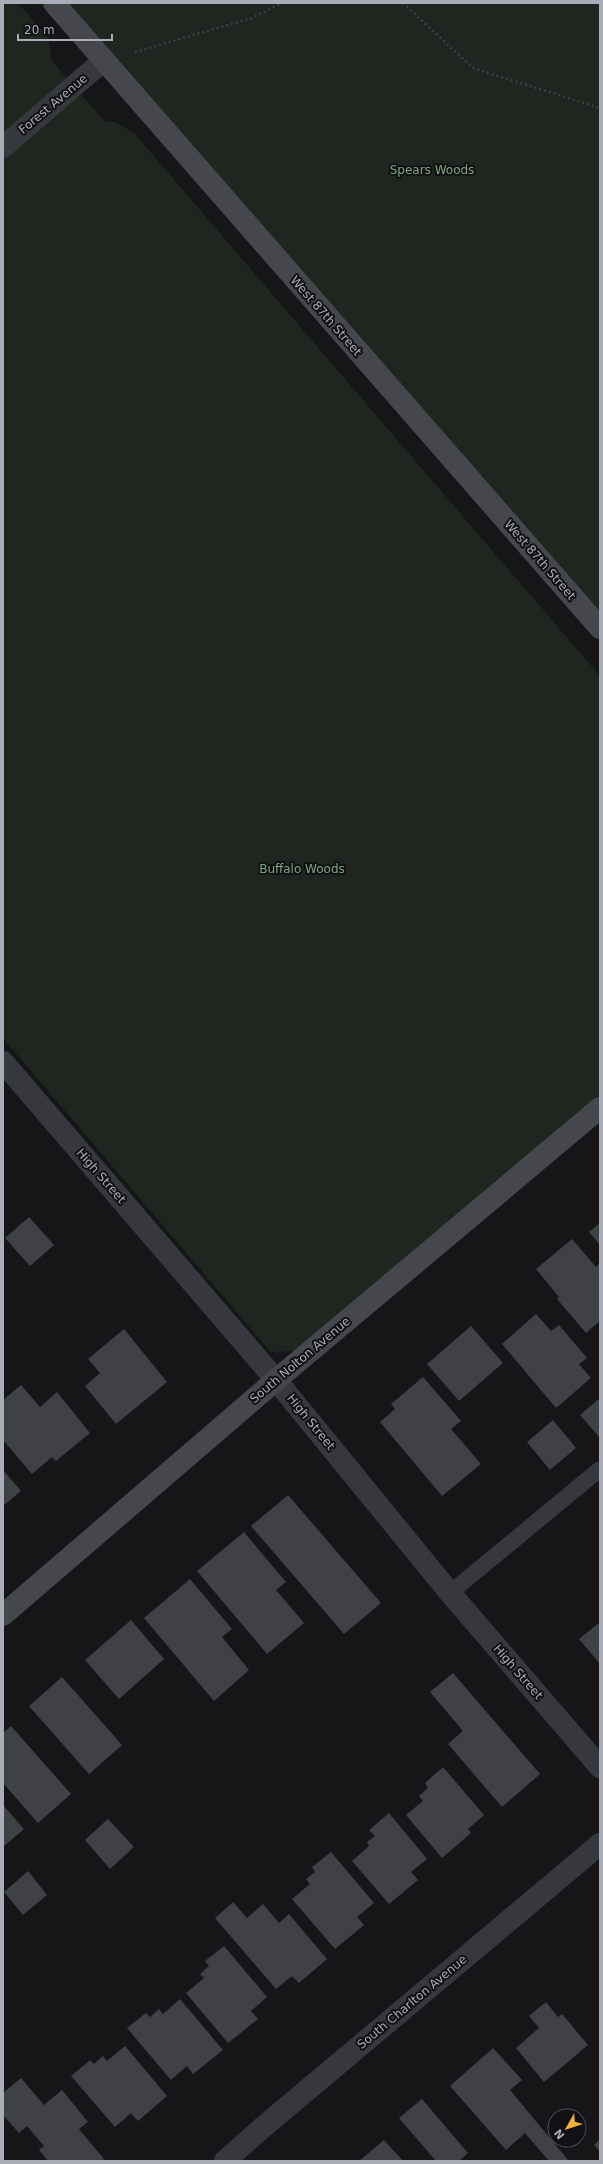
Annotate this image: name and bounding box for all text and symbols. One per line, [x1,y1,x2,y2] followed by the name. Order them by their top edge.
[18,16,112,42] scale bar
[24,23,55,37] text: 20 m
[16,71,90,137] street label: Forest Avenue
[390,163,474,177] park label: Spears Woods
[288,273,365,359] street label: West 87th Street
[502,517,579,603] street label: West 87th Street
[259,862,345,876] park label: Buffalo Woods
[73,1146,129,1206] street label: High Street
[247,1314,353,1406] street label: South Nolton Avenue
[284,1391,338,1453] street label: High Street
[490,1642,546,1702] street label: High Street
[355,1952,469,2052] street label: South Charlton Avenue
[547,2108,587,2148] north arrow
[552,2126,568,2142] text: N

